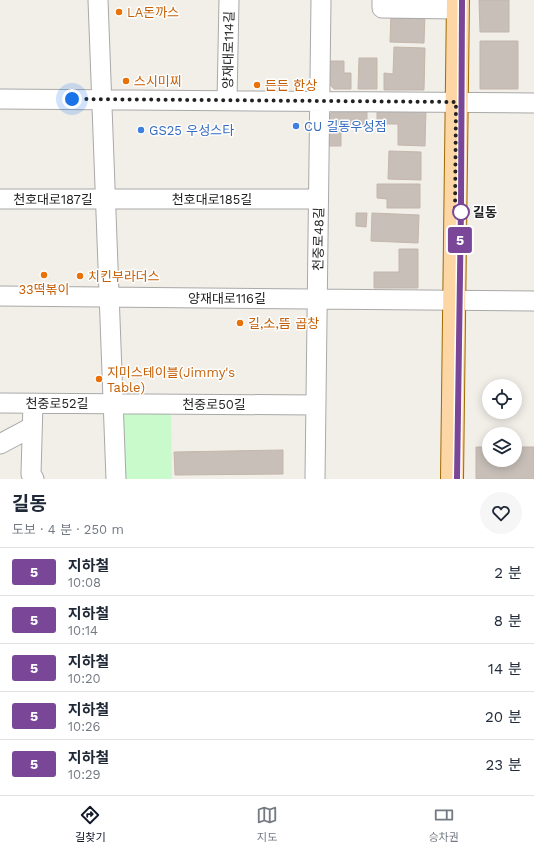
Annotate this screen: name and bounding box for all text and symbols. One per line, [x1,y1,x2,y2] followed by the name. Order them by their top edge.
[127,5,179,20] place label: LA돈까스
[114,7,124,17] marker: LA돈까스
[220,11,237,89] street label: 양재대로114길
[134,74,182,89] place label: 스시미찌
[121,76,131,86] marker: 스시미찌
[265,78,317,93] place label: 든든 한상
[252,80,262,90] marker: 든든 한상
[62,89,82,109] your location
[304,119,386,134] place label: CU 길동우성점
[291,121,301,131] marker: CU 길동우성점
[149,123,234,138] place label: GS25 우성스타
[136,125,146,135] marker: GS25 우성스타
[13,192,93,207] street label: 천호대로187길
[172,192,252,207] street label: 천호대로185길
[452,203,470,221] marker: 길동
[473,205,497,220] place label: 길동
[310,207,327,271] street label: 천중로48길
[447,227,473,253] line badge: 5
[456,232,464,248] text: 5
[88,269,160,284] place label: 치킨부라더스
[39,270,49,280] marker: 33떡볶이
[75,271,85,281] marker: 치킨부라더스
[18,282,70,297] place label: 33떡볶이
[188,291,266,306] street label: 양재대로116길
[248,316,319,331] place label: 길,소,뜸 곱창
[235,318,245,328] marker: 길,소,뜸 곱창
[107,365,235,395] place label: 지미스테이블(Jimmy's Table)
[94,374,104,384] marker: 지미스테이블(Jimmy's Table)
[482,379,522,467] map controls
[482,379,522,419] button: locate
[26,396,89,411] street label: 천중로52길
[182,397,246,412] street label: 천중로50길
[482,427,522,467] button: layers
[12,492,47,515] text: 길동
[480,492,522,534] button: heart
[12,522,124,537] text: 도보 · 4 분 · 250 m
[68,557,109,575] text: 지하철
[30,564,38,580] text: 5
[494,564,522,582] text: 2 분
[68,575,101,590] text: 10:08
[68,605,109,623] text: 지하철
[30,612,38,628] text: 5
[494,612,522,630] text: 8 분
[68,623,98,638] text: 10:14
[68,653,109,671] text: 지하철
[30,660,38,676] text: 5
[488,660,522,678] text: 14 분
[68,671,101,686] text: 10:20
[68,701,109,719] text: 지하철
[30,708,38,724] text: 5
[485,708,522,726] text: 20 분
[68,719,101,734] text: 10:26
[68,749,109,767] text: 지하철
[30,756,38,772] text: 5
[486,756,522,774] text: 23 분
[68,767,101,782] text: 10:29
[75,804,106,844] tab: 길찾기
[256,804,278,844] tab: 지도
[428,804,459,844] tab: 승차권

